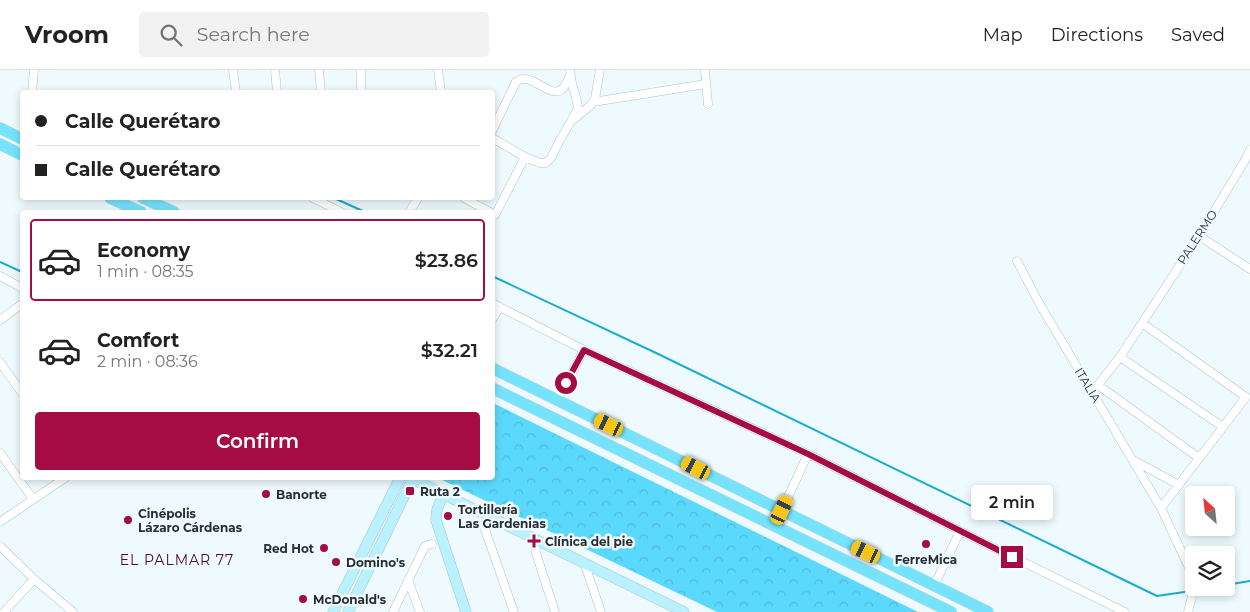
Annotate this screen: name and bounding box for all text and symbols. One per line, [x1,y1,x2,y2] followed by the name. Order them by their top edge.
[139,12,489,57] search box
[25,20,109,49] text: Vroom
[157,21,185,49] icon: search
[197,23,310,46] text: Search here
[983,24,1023,46] text: Map
[1051,24,1143,46] text: Directions
[1171,24,1225,46] text: Saved
[65,110,220,133] text: Calle Querétaro
[65,158,220,181] text: Calle Querétaro
[1174,207,1220,267] street label: PALERMO
[37,238,82,283] icon: car
[97,239,190,262] text: Economy
[415,249,478,272] text: $23.86
[97,262,194,281] text: 1 min · 08:35
[37,328,82,373] icon: car
[97,329,179,352] text: Comfort
[421,339,478,362] text: $32.21
[97,352,198,371] text: 2 min · 08:36
[1072,365,1104,405] street label: ITALIA
[555,372,577,394] route start
[35,412,480,470] button: Confirm
[592,412,625,438] car
[679,455,712,481] car
[420,484,460,499] place label: Ruta 2
[971,484,1053,520] callout: 2 min
[404,485,416,497] marker: Ruta 2
[1185,486,1235,536] north arrow
[1185,486,1235,596] map controls
[276,487,327,502] place label: Banorte
[260,488,272,500] marker: Banorte
[768,493,795,527] car
[989,493,1035,512] text: 2 min
[458,502,546,531] place label: Tortillería Las Gardenias
[138,506,243,535] place label: Cinépolis Lázaro Cárdenas
[442,510,454,522] marker: Tortillería Las Gardenias
[122,514,134,526] marker: Cinépolis Lázaro Cárdenas
[527,534,541,548] marker: Clínica del pie
[545,534,633,549] place label: Clínica del pie
[920,538,932,550] marker: FerreMica
[849,539,882,565] car
[263,541,315,556] place label: Red Hot
[318,542,330,554] marker: Red Hot
[1001,546,1023,568] route end
[1185,546,1235,596] button: layers
[120,551,234,569] district label: EL PALMAR 77
[895,552,957,567] place label: FerreMica
[346,555,406,570] place label: Domino's
[330,556,342,568] marker: Domino's
[313,592,387,607] place label: McDonald's
[297,593,309,605] marker: McDonald's

